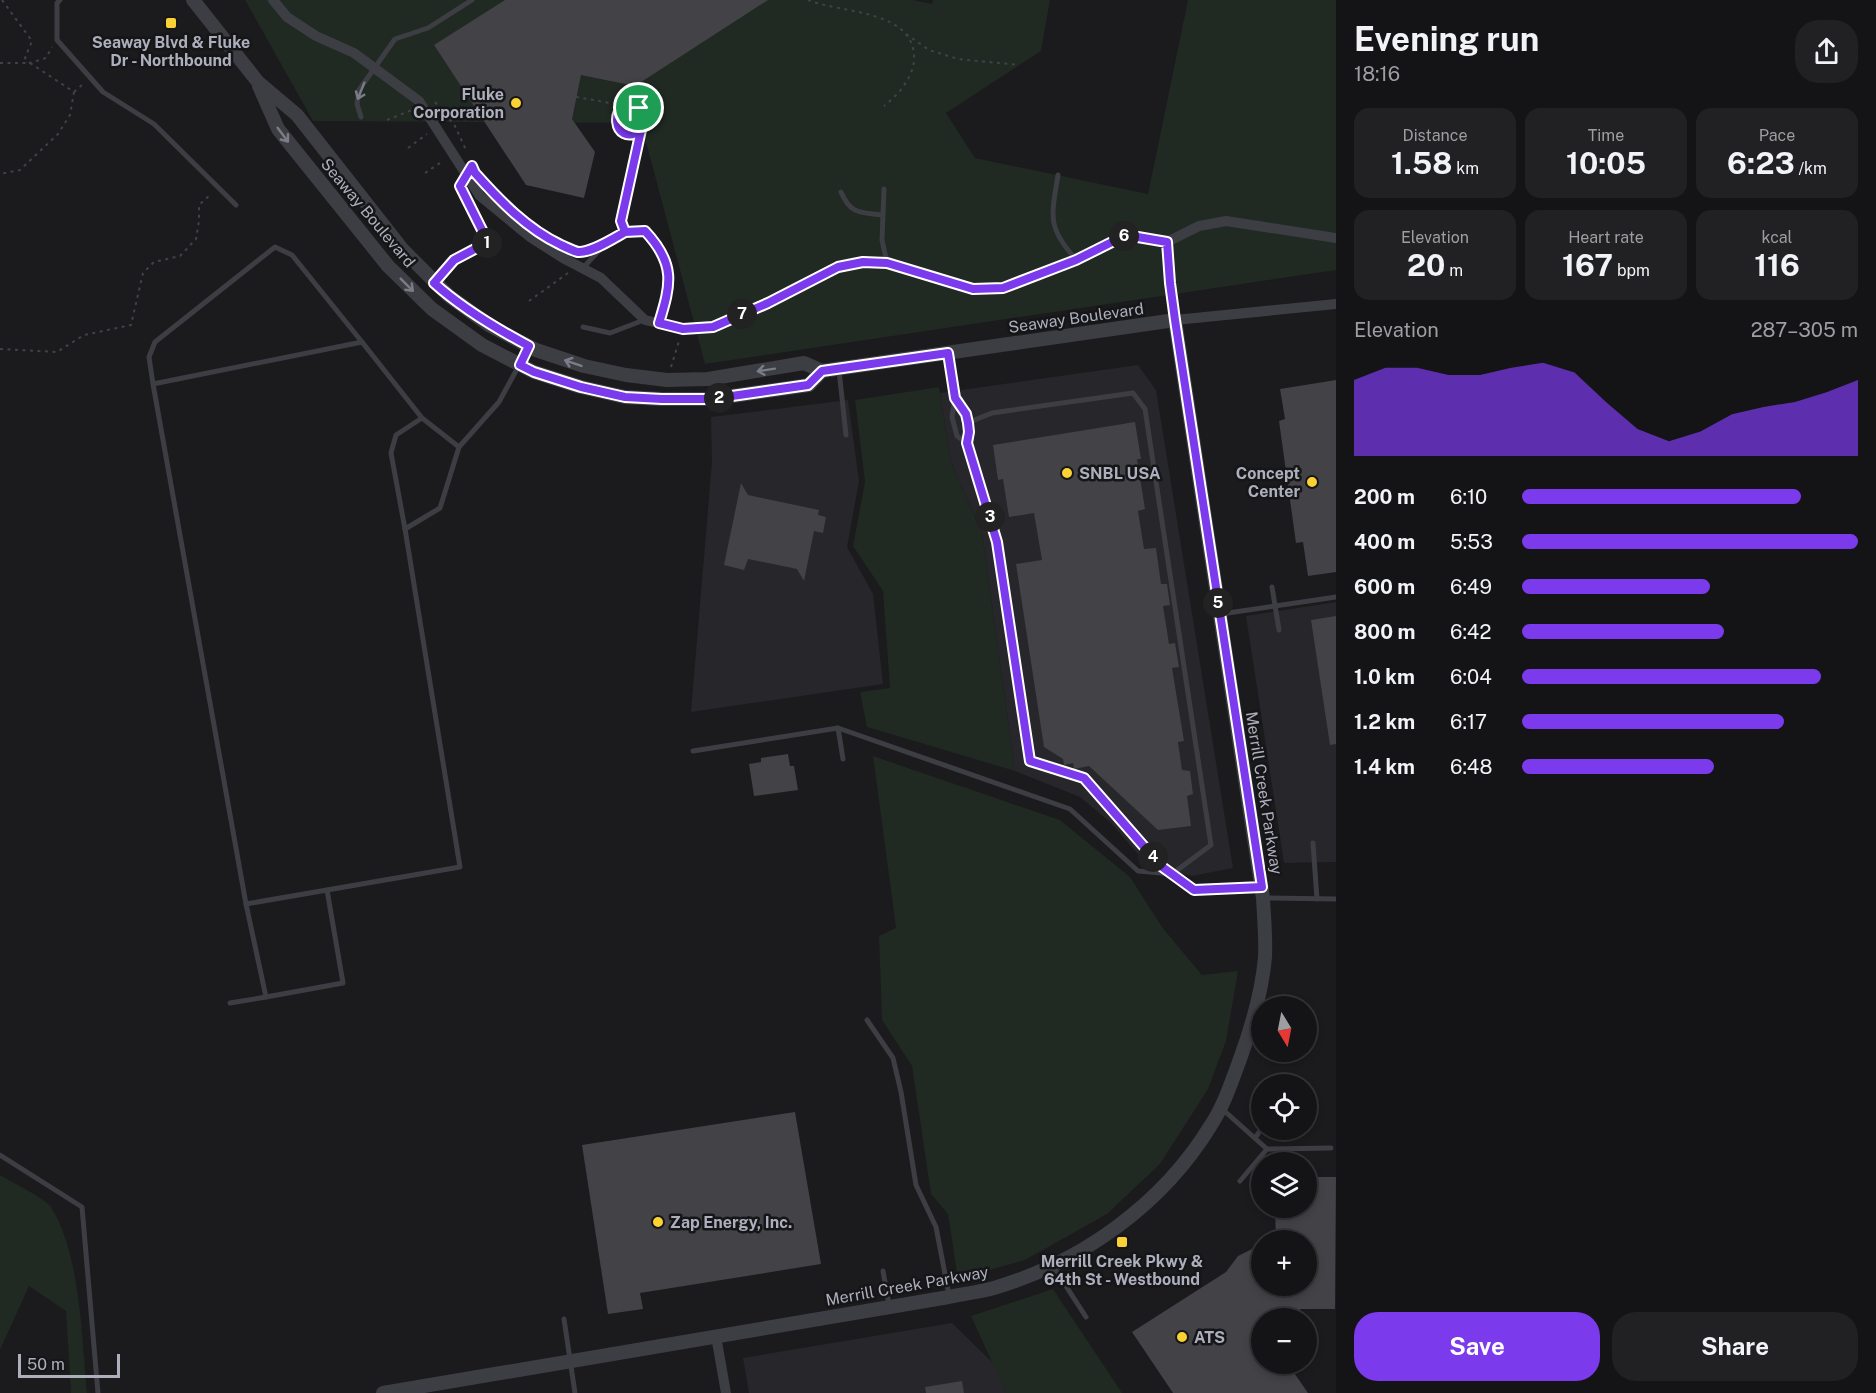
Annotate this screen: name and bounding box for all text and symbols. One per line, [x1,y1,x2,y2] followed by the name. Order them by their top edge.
[164,16,178,30] marker: Seaway Blvd & Fluke Dr - Northbound
[1354,20,1539,58] text: Evening run
[1795,20,1858,83] button: share
[92,33,250,70] place label: Seaway Blvd & Fluke Dr - Northbound
[1354,62,1400,86] text: 18:16
[355,81,366,100] one-way arrow
[613,82,664,133] pin
[413,85,504,122] place label: Fluke Corporation
[622,91,655,124] icon: arrive
[509,96,523,110] marker: Fluke Corporation
[277,126,289,142] one-way arrow
[1403,126,1467,145] text: Distance
[1588,126,1624,145] text: Time
[1759,126,1795,145] text: Pace
[1391,145,1452,181] text: 1.58
[1566,145,1646,181] text: 10:05
[1727,145,1795,181] text: 6:23
[317,155,419,271] street label: Seaway Boulevard
[1452,159,1479,178] text: km
[1795,159,1827,178] text: /km
[1109,221,1139,251] pin: 6
[1119,226,1129,245] text: 6
[472,228,502,258] pin: 1
[1401,228,1469,247] text: Elevation
[1568,228,1644,247] text: Heart rate
[1762,228,1792,247] text: kcal
[484,233,490,252] text: 1
[1407,247,1445,283] text: 20
[1562,247,1613,283] text: 167
[1754,247,1800,283] text: 116
[1445,261,1463,280] text: m
[1613,261,1650,280] text: bpm
[400,277,414,292] one-way arrow
[727,299,757,329] pin: 7
[1007,299,1145,337] street label: Seaway Boulevard
[737,304,747,323] text: 7
[1354,318,1439,342] text: Elevation
[1751,318,1858,342] text: 287–305 m
[564,356,583,367] one-way arrow
[756,364,776,375] one-way arrow
[704,383,734,413] pin: 2
[714,388,724,407] text: 2
[1079,464,1161,483] place label: SNBL USA
[1236,464,1300,501] place label: Concept Center
[1060,466,1074,480] marker: SNBL USA
[1305,475,1319,489] marker: Concept Center
[1354,485,1415,509] text: 200 m
[1450,485,1487,509] text: 6:10
[975,502,1005,532] pin: 3
[985,507,995,526] text: 3
[1354,530,1415,554] text: 400 m
[1450,530,1493,554] text: 5:53
[1354,575,1415,599] text: 600 m
[1450,575,1492,599] text: 6:49
[1203,588,1233,618] pin: 5
[1213,593,1223,612] text: 5
[1354,620,1416,644] text: 800 m
[1450,620,1491,644] text: 6:42
[1354,665,1415,689] text: 1.0 km
[1450,665,1492,689] text: 6:04
[1242,710,1286,876] street label: Merrill Creek Parkway
[1354,710,1415,734] text: 1.2 km
[1450,710,1487,734] text: 6:17
[1354,755,1415,779] text: 1.4 km
[1450,755,1492,779] text: 6:48
[1138,842,1168,872] pin: 4
[1148,847,1158,866] text: 4
[1251,996,1317,1062] north arrow
[1251,996,1317,1374] map controls
[1251,1074,1317,1140] button: locate
[1251,1152,1317,1218] button: layers
[670,1213,792,1232] place label: Zap Energy, Inc.
[651,1215,665,1229] marker: Zap Energy, Inc.
[1251,1230,1317,1296] button: +
[1115,1235,1129,1249] marker: Merrill Creek Pkwy & 64th St - Westbound
[1041,1252,1203,1289] place label: Merrill Creek Pkwy & 64th St - Westbound
[824,1262,990,1310] street label: Merrill Creek Parkway
[1251,1308,1317,1374] button: −
[1354,1312,1600,1381] button: Save
[1612,1312,1858,1381] button: Share
[1194,1328,1225,1347] place label: ATS
[1175,1330,1189,1344] marker: ATS
[18,1351,120,1378] scale bar
[27,1355,65,1374] text: 50 m

